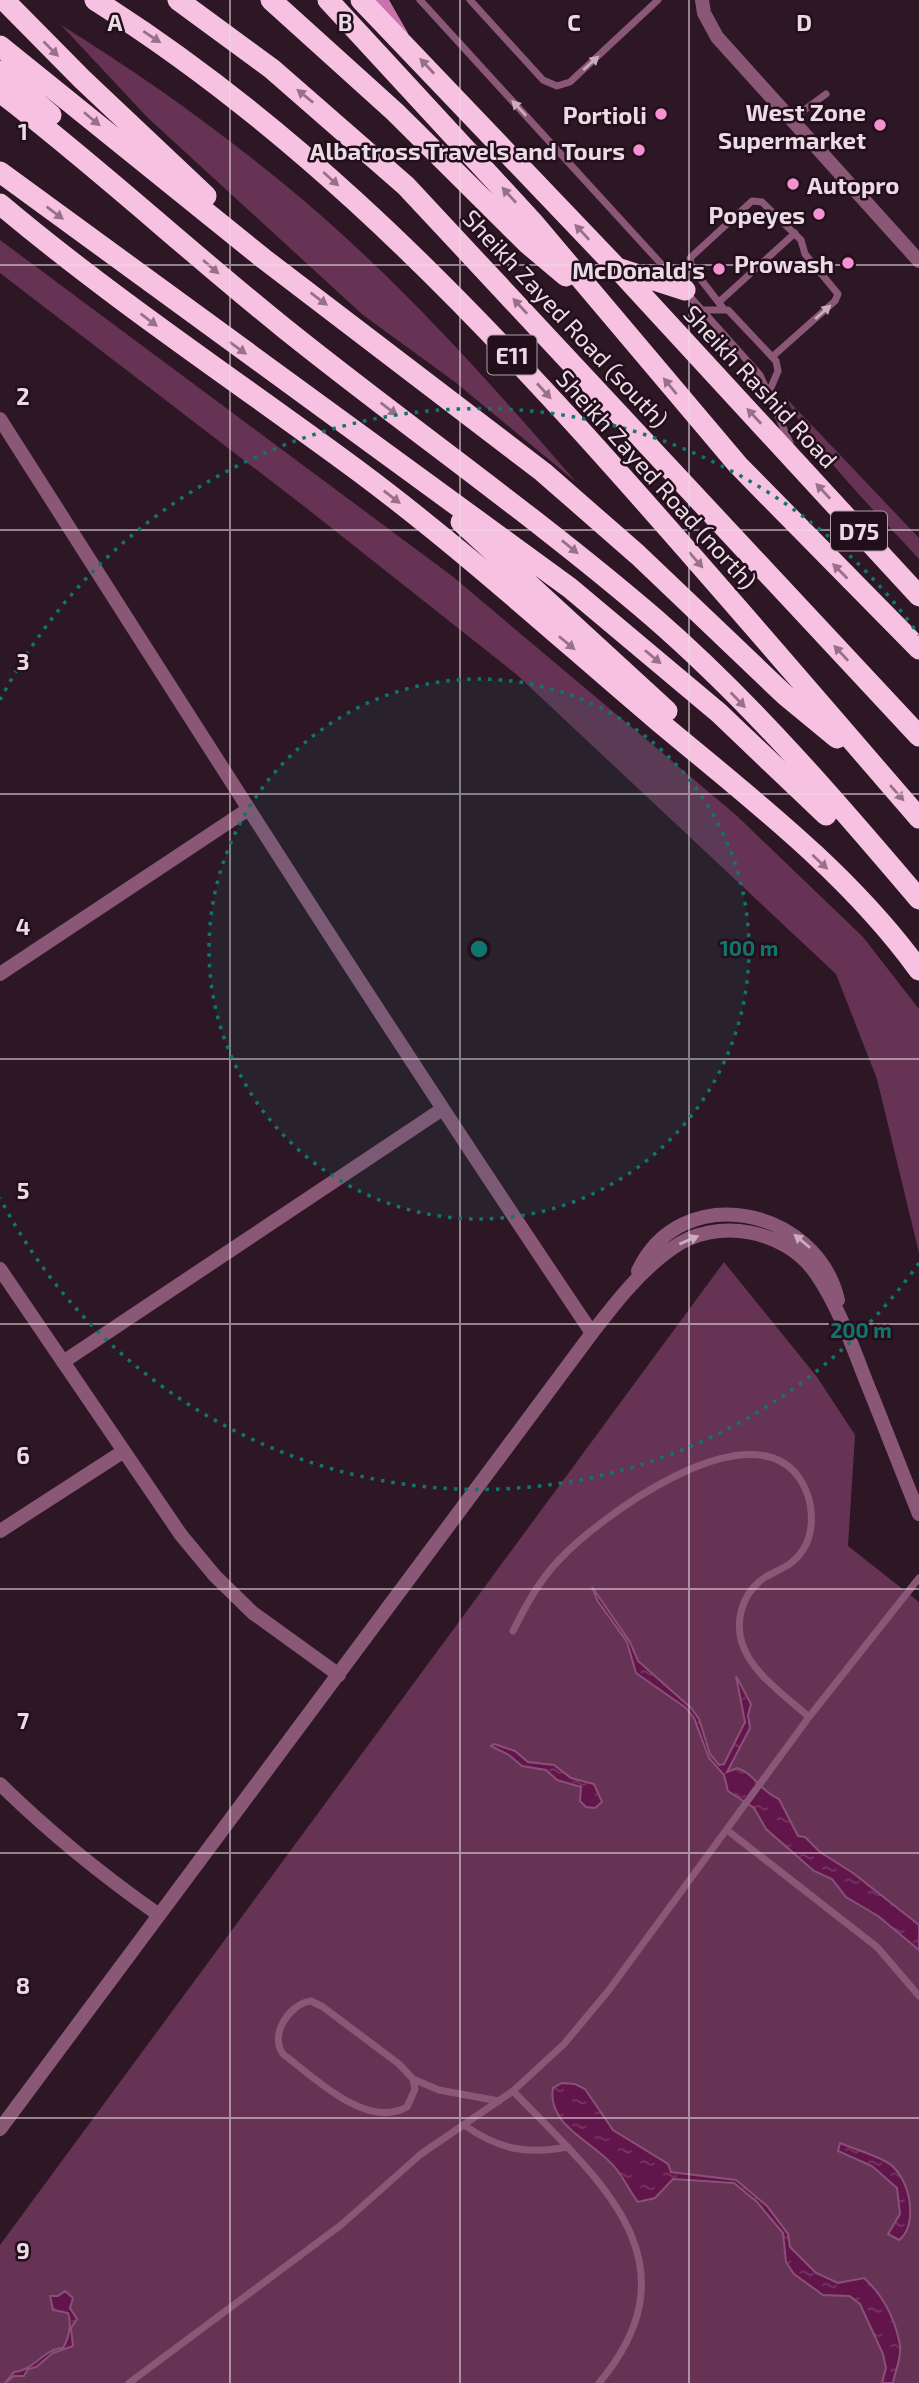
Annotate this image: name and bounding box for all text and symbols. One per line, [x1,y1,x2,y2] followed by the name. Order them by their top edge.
[107,8,123,36] text: A
[338,8,352,36] text: B
[567,8,581,36] text: C
[796,8,812,36] text: D
[143,31,162,44] one-way arrow
[43,40,59,57] one-way arrow
[582,55,600,71] one-way arrow
[419,58,435,75] one-way arrow
[297,88,315,103] one-way arrow
[718,97,866,154] place label: West Zone Supermarket
[511,100,527,117] one-way arrow
[563,100,647,129] place label: Portioli
[653,106,669,122] marker: Portioli
[83,111,100,126] one-way arrow
[18,117,28,145] text: 1
[872,117,888,133] marker: West Zone Supermarket
[310,136,625,165] place label: Albatross Travels and Tours
[631,142,647,158] marker: Albatross Travels and Tours
[807,170,900,199] place label: Autopro
[322,171,339,186] one-way arrow
[785,176,801,192] marker: Autopro
[501,186,517,204] one-way arrow
[709,200,805,229] place label: Popeyes
[457,203,675,433] street label: Sheikh Zayed Road (south)
[46,206,64,220] one-way arrow
[811,206,827,222] marker: Popeyes
[574,223,591,240] one-way arrow
[734,249,834,278] place label: Prowash
[572,255,705,284] place label: McDonald's
[840,255,856,271] marker: Prowash
[202,259,219,274] one-way arrow
[711,261,727,277] marker: McDonald's
[310,292,328,306] one-way arrow
[512,297,528,315] one-way arrow
[678,299,844,473] street label: Sheikh Rashid Road
[814,304,832,320] one-way arrow
[140,312,158,326] one-way arrow
[488,336,536,374] road number: E11
[229,341,247,355] one-way arrow
[551,363,763,595] street label: Sheikh Zayed Road (north)
[662,377,677,395] one-way arrow
[16,382,30,410] text: 2
[536,382,551,399] one-way arrow
[380,401,398,415] one-way arrow
[746,408,762,425] one-way arrow
[815,482,831,500] one-way arrow
[382,490,400,505] one-way arrow
[831,512,887,551] road number: D75
[561,539,578,554] one-way arrow
[688,551,704,569] one-way arrow
[832,564,849,580] one-way arrow
[558,635,575,650] one-way arrow
[833,644,849,662] one-way arrow
[16,647,30,675] text: 3
[644,649,662,665] one-way arrow
[729,691,746,708] one-way arrow
[889,784,905,802] one-way arrow
[811,853,828,869] one-way arrow
[16,912,30,940] text: 4
[720,935,778,960] text: 100 m
[467,937,491,961] centre of rings
[17,1176,29,1204] text: 5
[679,1234,699,1246] one-way arrow
[794,1234,811,1249] one-way arrow
[830,1317,892,1342] text: 200 m
[16,1441,30,1469] text: 6
[17,1706,29,1734] text: 7
[16,1971,30,1999] text: 8
[16,2236,30,2264] text: 9

